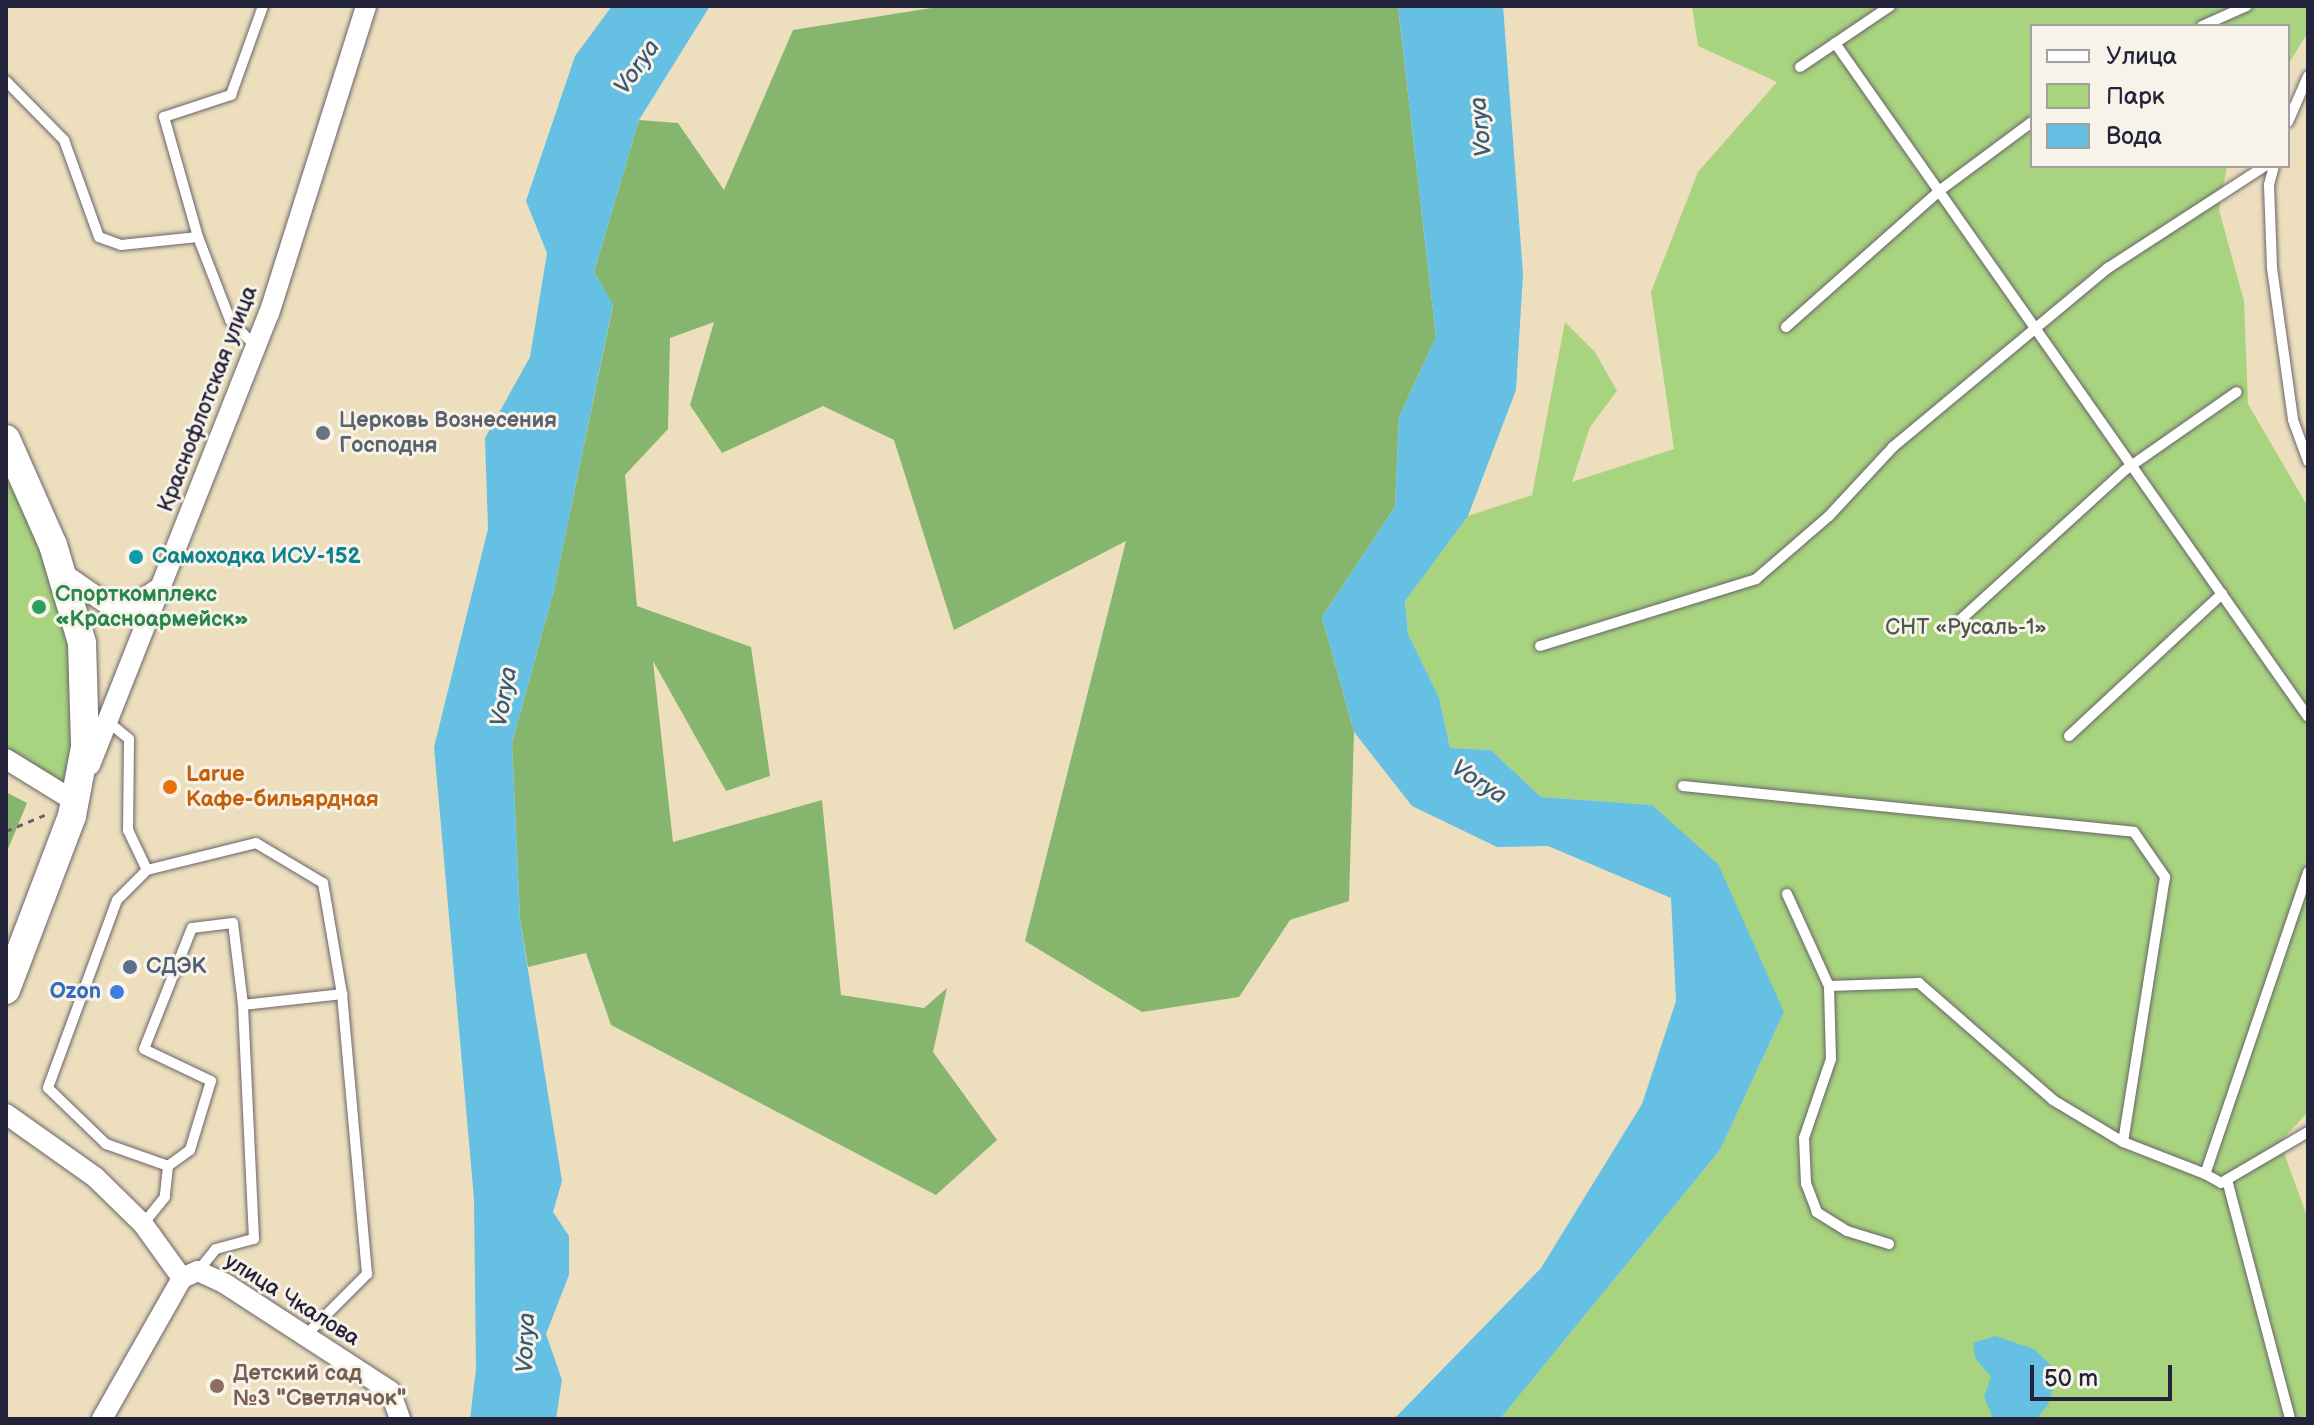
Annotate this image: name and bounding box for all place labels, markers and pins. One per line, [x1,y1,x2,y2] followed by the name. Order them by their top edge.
[339,407,557,458] place label: Церковь Вознесения Господня
[314,424,332,442] marker: Церковь Вознесения Господня
[152,544,361,570] place label: Самоходка ИСУ-152
[127,548,145,566] marker: Самоходка ИСУ-152
[55,581,249,632] place label: Спорткомплекс «Красноармейск»
[30,598,48,616] marker: Спорткомплекс «Красноармейск»
[186,761,379,812] place label: Larue Кафе-бильярдная
[161,778,179,796] marker: Larue Кафе-бильярдная
[146,954,206,980] place label: СДЭК
[121,958,139,976] marker: СДЭК
[50,979,101,1005] place label: Ozon
[108,983,126,1001] marker: Ozon
[233,1360,406,1412] place label: Детский сад №3 "Светлячок"
[208,1377,226,1395] marker: Детский сад №3 "Светлячок"

